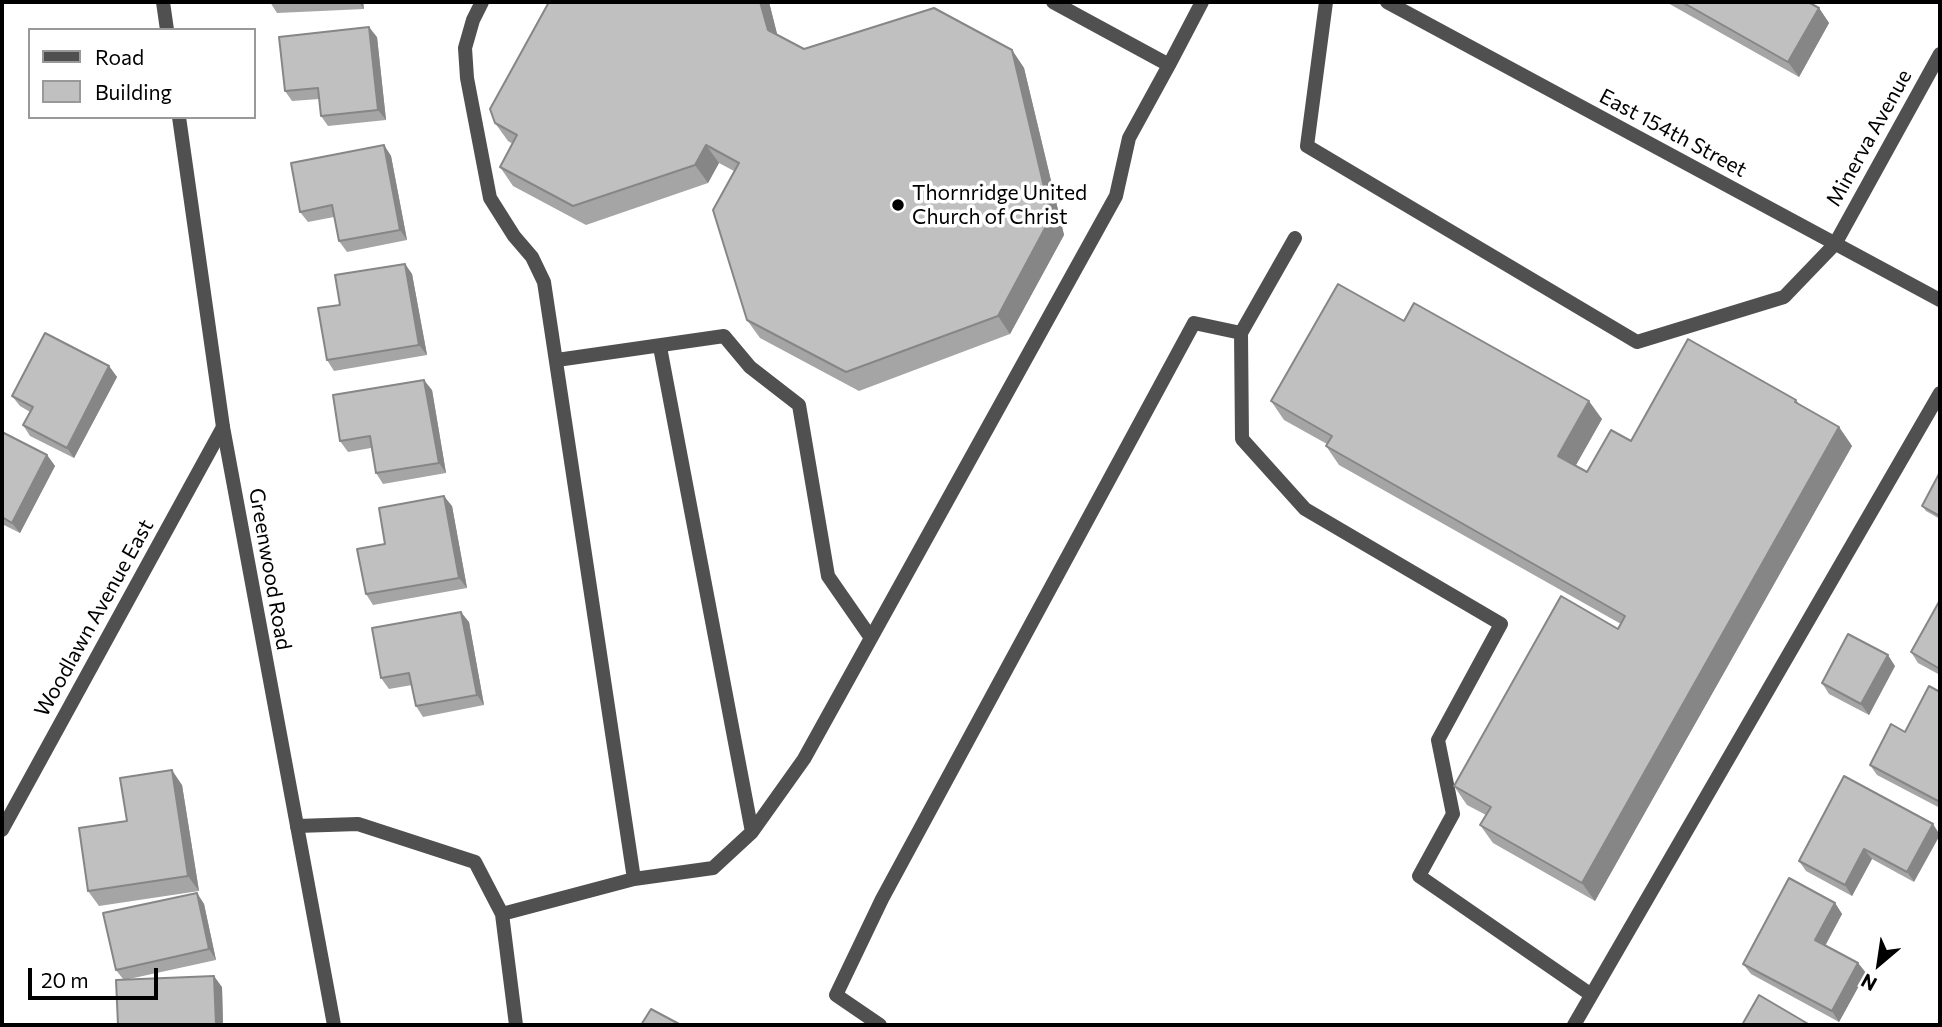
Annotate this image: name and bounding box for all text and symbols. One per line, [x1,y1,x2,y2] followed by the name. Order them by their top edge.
[28,28,256,119] legend
[95,44,144,69] text: Road
[1821,65,1917,211] street label: Minerva Avenue
[95,79,172,104] text: Building
[1595,84,1751,182] street label: East 154th Street
[912,180,1087,230] place label: Thornridge United Church of Christ
[890,197,906,213] marker: Thornridge United Church of Christ
[243,486,297,652] street label: Greenwood Road
[29,515,159,721] street label: Woodlawn Avenue East
[1844,929,1914,999] north arrow
[32,954,161,998] scale bar
[41,967,89,992] text: 20 m
[1857,969,1880,996] text: N

